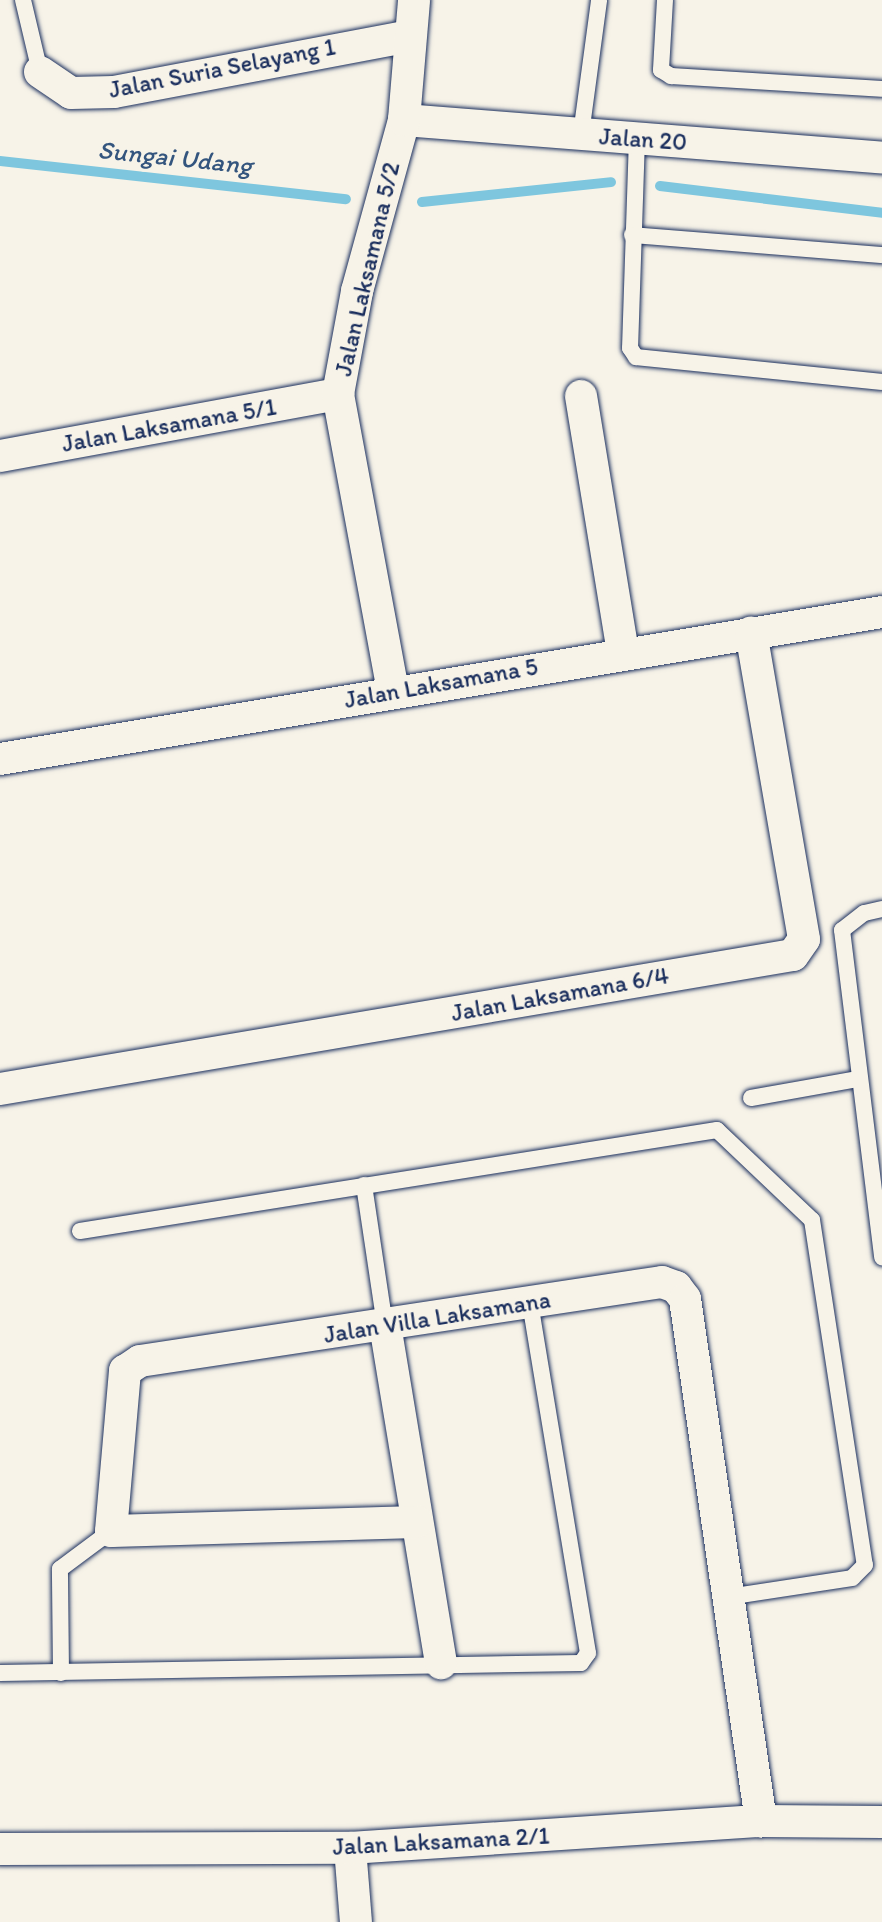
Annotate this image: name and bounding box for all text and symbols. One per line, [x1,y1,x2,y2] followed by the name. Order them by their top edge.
[106,32,338,104] street label: Jalan Suria Selayang 1
[598,122,688,156] street label: Jalan 20
[97,134,253,182] water label: Sungai Udang
[328,159,406,379] street label: Jalan Laksamana 5/2
[59,392,279,458] street label: Jalan Laksamana 5/1
[342,652,540,714] street label: Jalan Laksamana 5
[448,961,672,1027] street label: Jalan Laksamana 6/4
[321,1285,553,1349] street label: Jalan Villa Laksamana
[331,1821,551,1861] street label: Jalan Laksamana 2/1

